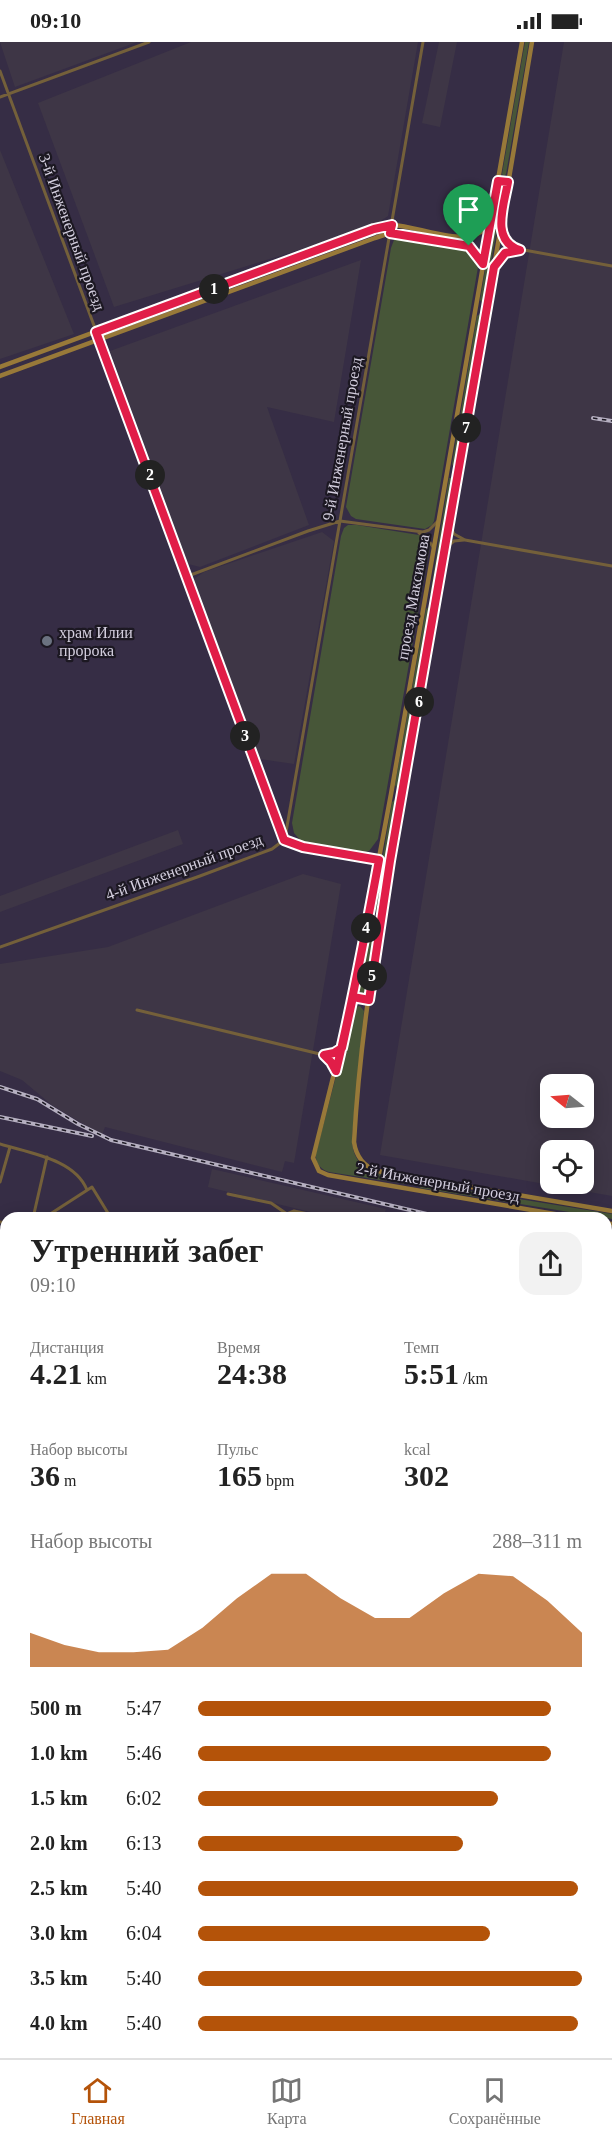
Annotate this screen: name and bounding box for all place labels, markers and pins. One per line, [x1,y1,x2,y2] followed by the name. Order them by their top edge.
[443,184,494,246] pin
[199,274,229,304] pin: 1
[451,413,481,443] pin: 7
[135,460,165,490] pin: 2
[59,624,133,660] place label: храм Илии пророка
[40,634,54,648] marker: храм Илии пророка
[404,687,434,717] pin: 6
[230,721,260,751] pin: 3
[351,913,381,943] pin: 4
[357,961,387,991] pin: 5

